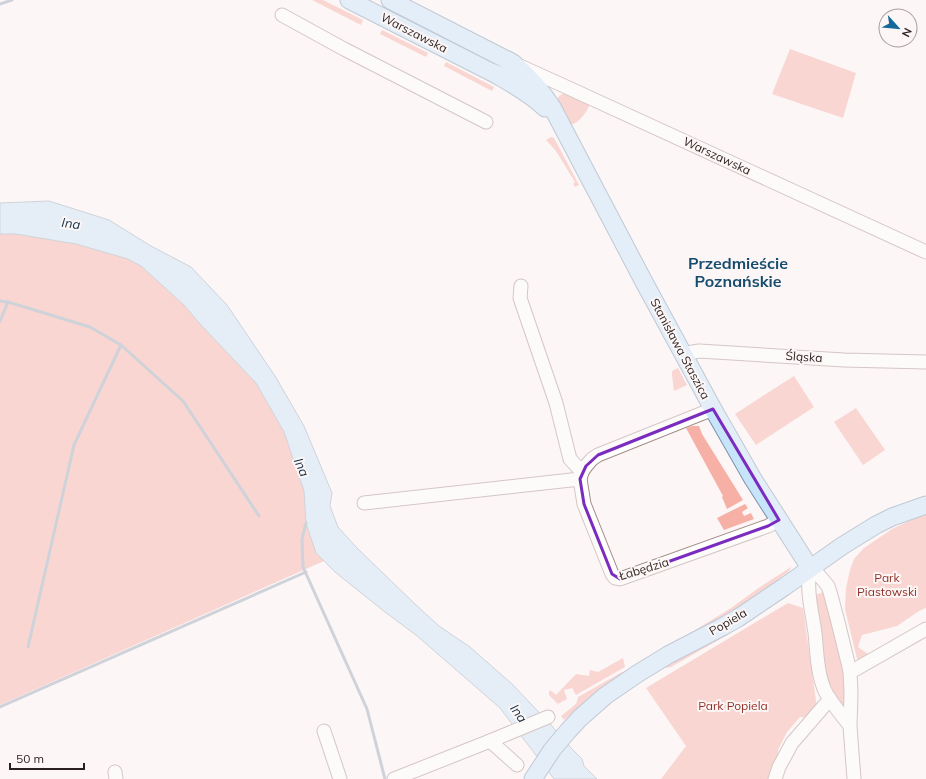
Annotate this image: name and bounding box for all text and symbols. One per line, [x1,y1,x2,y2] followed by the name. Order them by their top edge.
[878,8,918,48] north arrow
[378,9,450,56] street label: Warszawska
[899,26,915,39] text: N
[681,133,753,178] street label: Warszawska
[61,214,81,232] water label: Ina
[688,253,788,291] district label: Przedmieście Poznańskie
[647,296,713,402] street label: Stanisława Staszica
[785,348,823,365] street label: Śląska
[291,455,313,479] water label: Ina
[616,554,670,583] street label: Łabędzia
[857,570,917,599] park label: Park Piastowski
[706,605,749,638] street label: Popiela
[698,698,768,713] park label: Park Popiela
[507,701,531,725] water label: Ina
[10,745,84,771] scale bar
[16,751,44,766] text: 50 m

